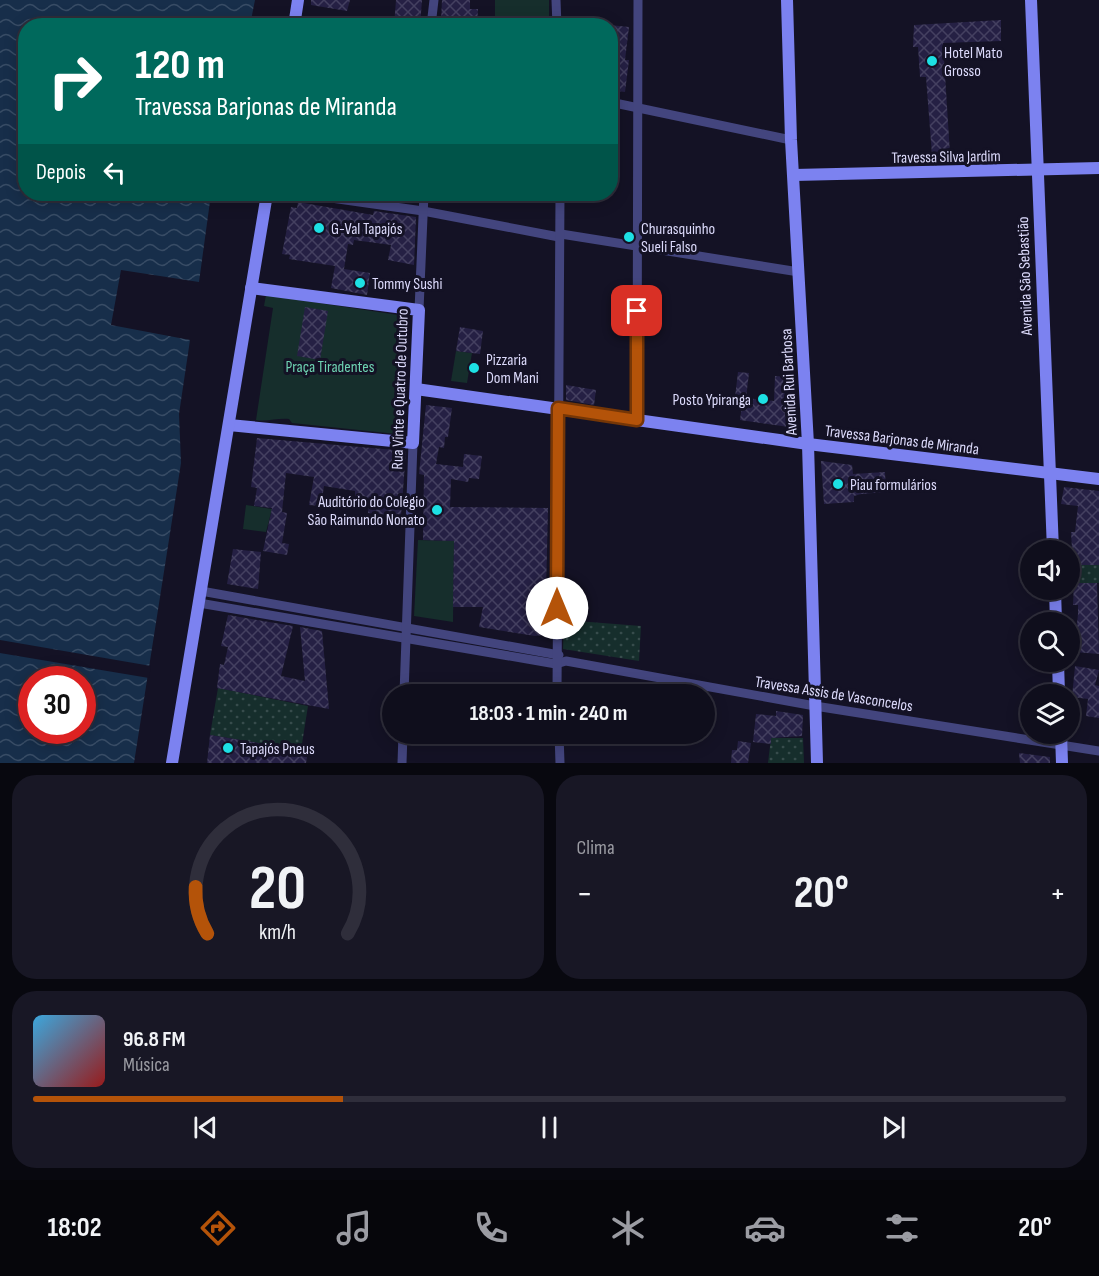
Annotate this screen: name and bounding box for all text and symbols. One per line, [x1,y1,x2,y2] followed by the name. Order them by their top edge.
[135,40,225,91] text: 120 m
[36,42,114,120] icon: right
[944,44,1003,81] place label: Hotel Mato Grosso
[925,54,939,68] marker: Hotel Mato Grosso
[135,91,397,123] text: Travessa Barjonas de Miranda
[891,147,1001,168] street label: Travessa Silva Jardim
[98,156,131,189] icon: left
[36,159,86,186] text: Depois
[1014,216,1037,337] street label: Avenida São Sebastião
[331,220,403,239] place label: G-Val Tapajós
[641,220,715,257] place label: Churasquinho Sueli Falso
[312,221,326,235] marker: G-Val Tapajós
[622,230,636,244] marker: Churasquinho Sueli Falso
[372,275,442,294] place label: Tommy Sushi
[353,276,367,290] marker: Tommy Sushi
[611,285,662,336] pin
[620,294,653,327] icon: arrive
[388,308,413,470] street label: Rua Vinte e Quatro de Outubro
[777,328,802,437] street label: Avenida Rui Barbosa
[486,351,539,388] place label: Pizzaria Dom Mani
[285,358,375,377] park label: Praça Tiradentes
[467,361,481,375] marker: Pizzaria Dom Mani
[673,391,751,410] place label: Posto Ypiranga
[756,392,770,406] marker: Posto Ypiranga
[824,422,980,459] street label: Travessa Barjonas de Miranda
[850,476,937,495] place label: Piau formulários
[831,477,845,491] marker: Piau formulários
[308,493,425,530] place label: Auditório do Colégio São Raimundo Nonato
[430,503,444,517] marker: Auditório do Colégio São Raimundo Nonato
[1020,540,1080,744] map controls
[1020,540,1080,600] button: sound
[525,576,589,640] position arrow
[1020,612,1080,672] button: search
[18,666,96,744] speed limit sign: 30
[753,673,914,716] street label: Travessa Assis de Vasconcelos
[1020,684,1080,744] button: layers
[470,700,627,727] text: 18:03 · 1 min · 240 m
[240,740,315,759] place label: Tapajós Pneus
[221,741,235,755] marker: Tapajós Pneus
[577,836,615,860] text: Clima
[249,852,306,927] text: 20
[794,866,849,921] text: 20°
[577,874,593,914] text: −
[1050,874,1066,914] text: +
[259,920,296,945] text: km/h
[123,1026,185,1053] text: 96.8 FM
[123,1053,170,1077] text: Música
[189,1111,222,1144] icon: previous
[533,1111,566,1144] icon: pause
[877,1111,910,1144] icon: next
[197,1207,239,1249] icon: directions
[333,1207,375,1249] icon: music
[470,1207,512,1249] icon: phone
[607,1207,649,1249] icon: climate
[744,1207,786,1249] icon: car
[881,1207,923,1249] icon: filters
[47,1212,102,1244] text: 18:02
[1018,1212,1051,1244] text: 20°

